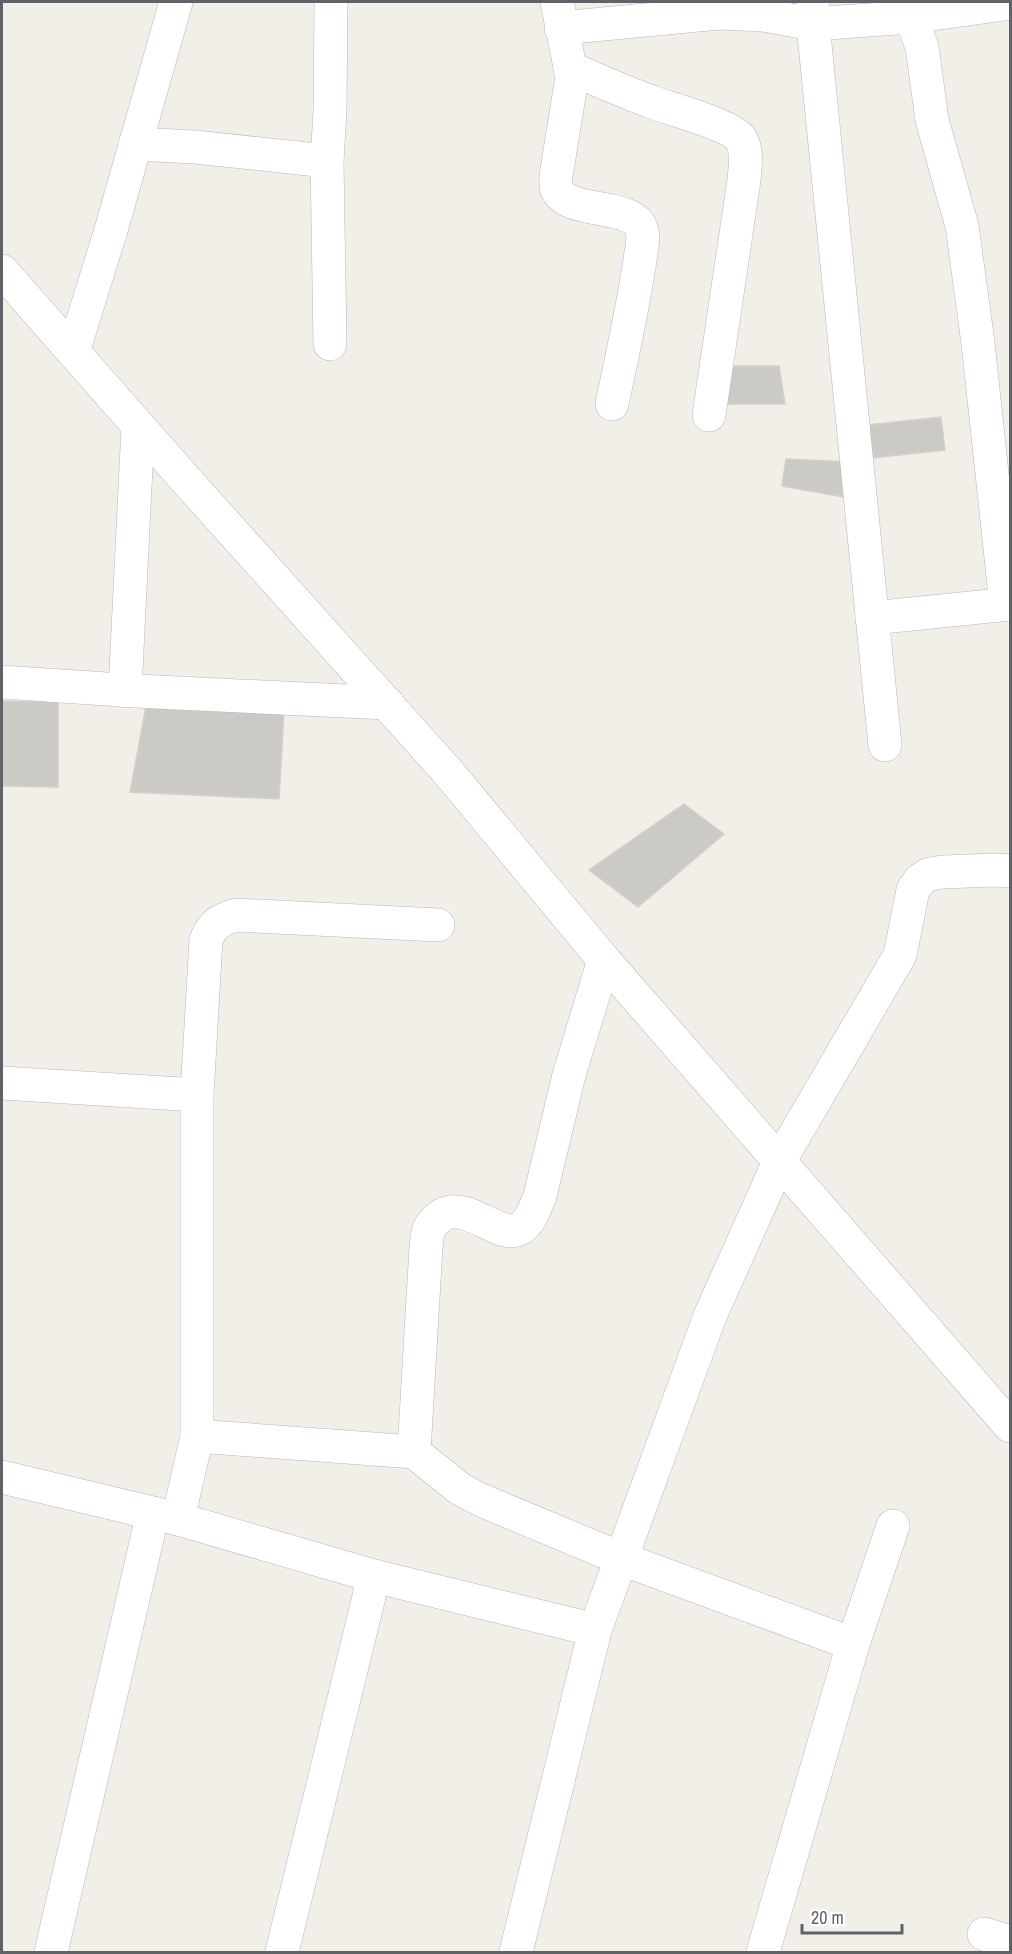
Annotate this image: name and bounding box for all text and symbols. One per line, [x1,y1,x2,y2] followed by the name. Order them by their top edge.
[802,1897,902,1935] scale bar
[811,1905,844,1930] text: 20 m

